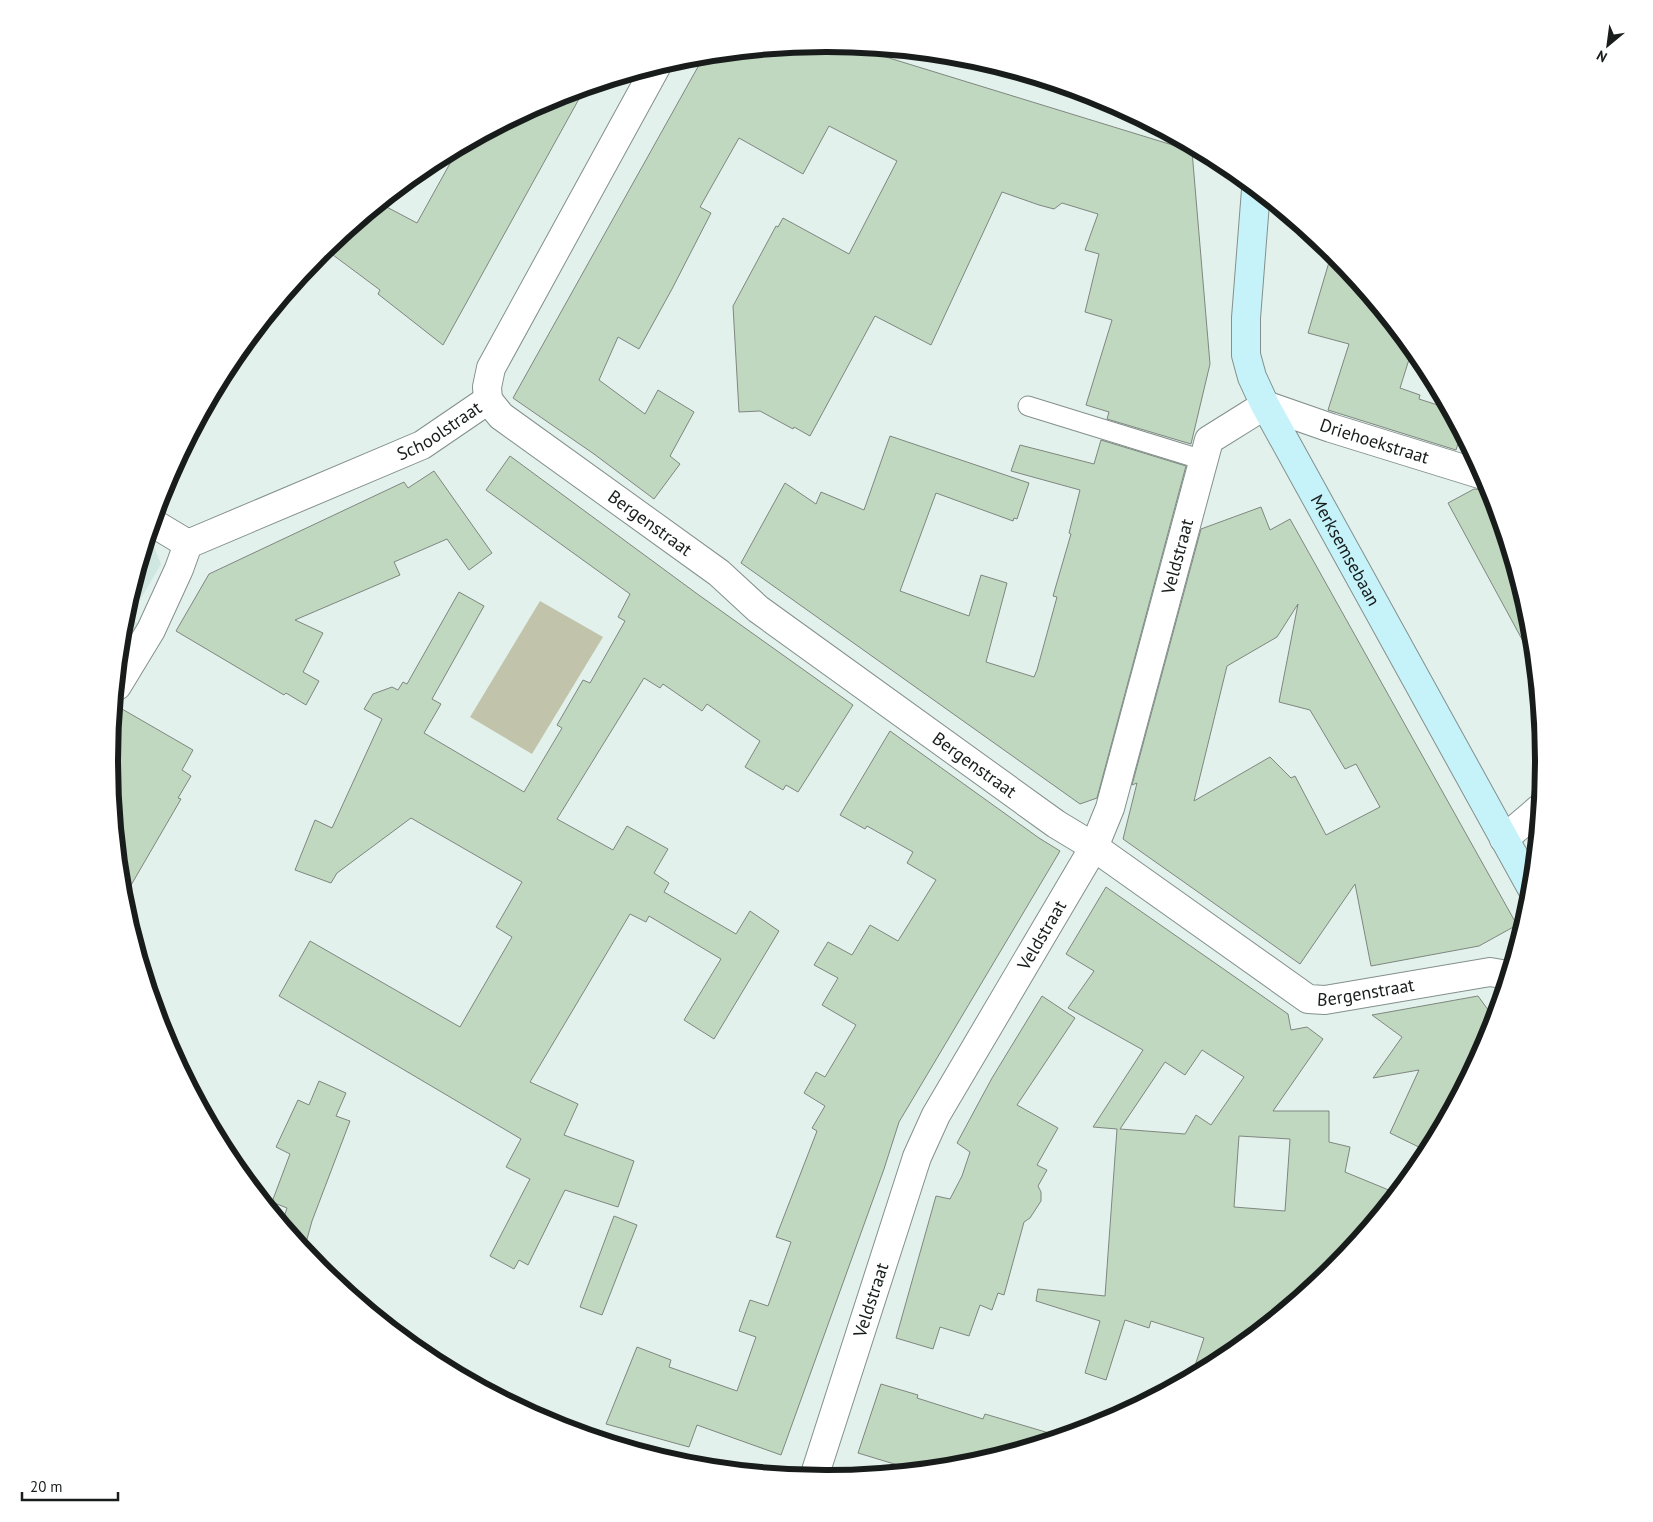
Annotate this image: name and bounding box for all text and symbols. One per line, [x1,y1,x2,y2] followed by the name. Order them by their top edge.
[1583,20,1633,70] north arrow
[1593,46,1610,66] text: N
[393,396,486,465] street label: Schoolstraat
[1317,413,1432,469] street label: Driehoekstraat
[604,485,697,561] street label: Bergenstraat
[1306,490,1386,610] street label: Merksemsebaan
[1156,516,1198,598] street label: Veldstraat
[928,727,1021,803] street label: Bergenstraat
[1012,896,1071,975] street label: Veldstraat
[1316,973,1416,1011] street label: Bergenstraat
[847,1260,893,1341] street label: Veldstraat
[22,1470,119,1502] scale bar
[30,1477,63,1496] text: 20 m

